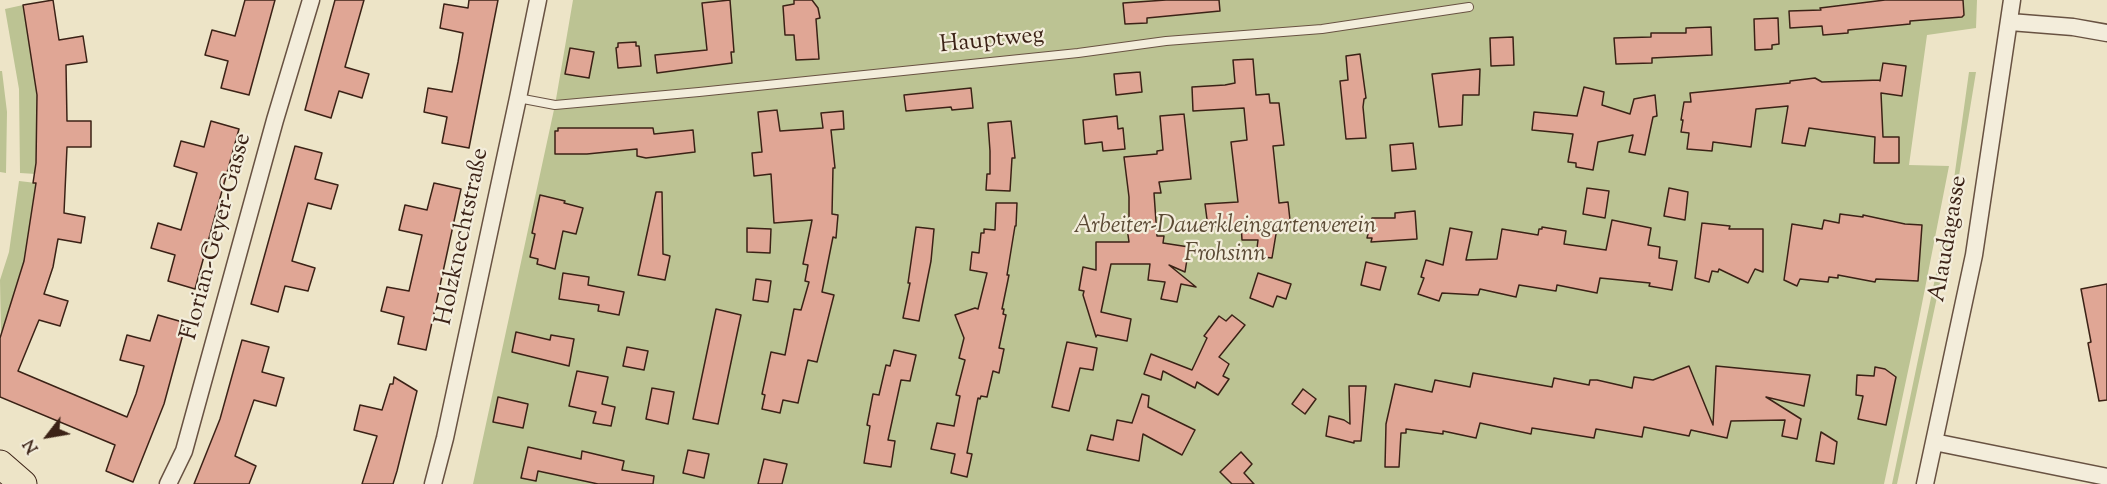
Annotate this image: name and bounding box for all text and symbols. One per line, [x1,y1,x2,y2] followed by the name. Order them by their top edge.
[938,22,1046,62] street label: Hauptweg
[177,130,259,344] street label: Florian-Geyer-Gasse
[431,146,497,328] street label: Holzknechtstraße
[1925,174,1975,304] street label: Alaudagasse
[1074,214,1376,270] park label: Arbeiter-Dauerkleingartenverein Frohsinn
[18,406,78,466] north arrow
[19,434,45,457] text: N

